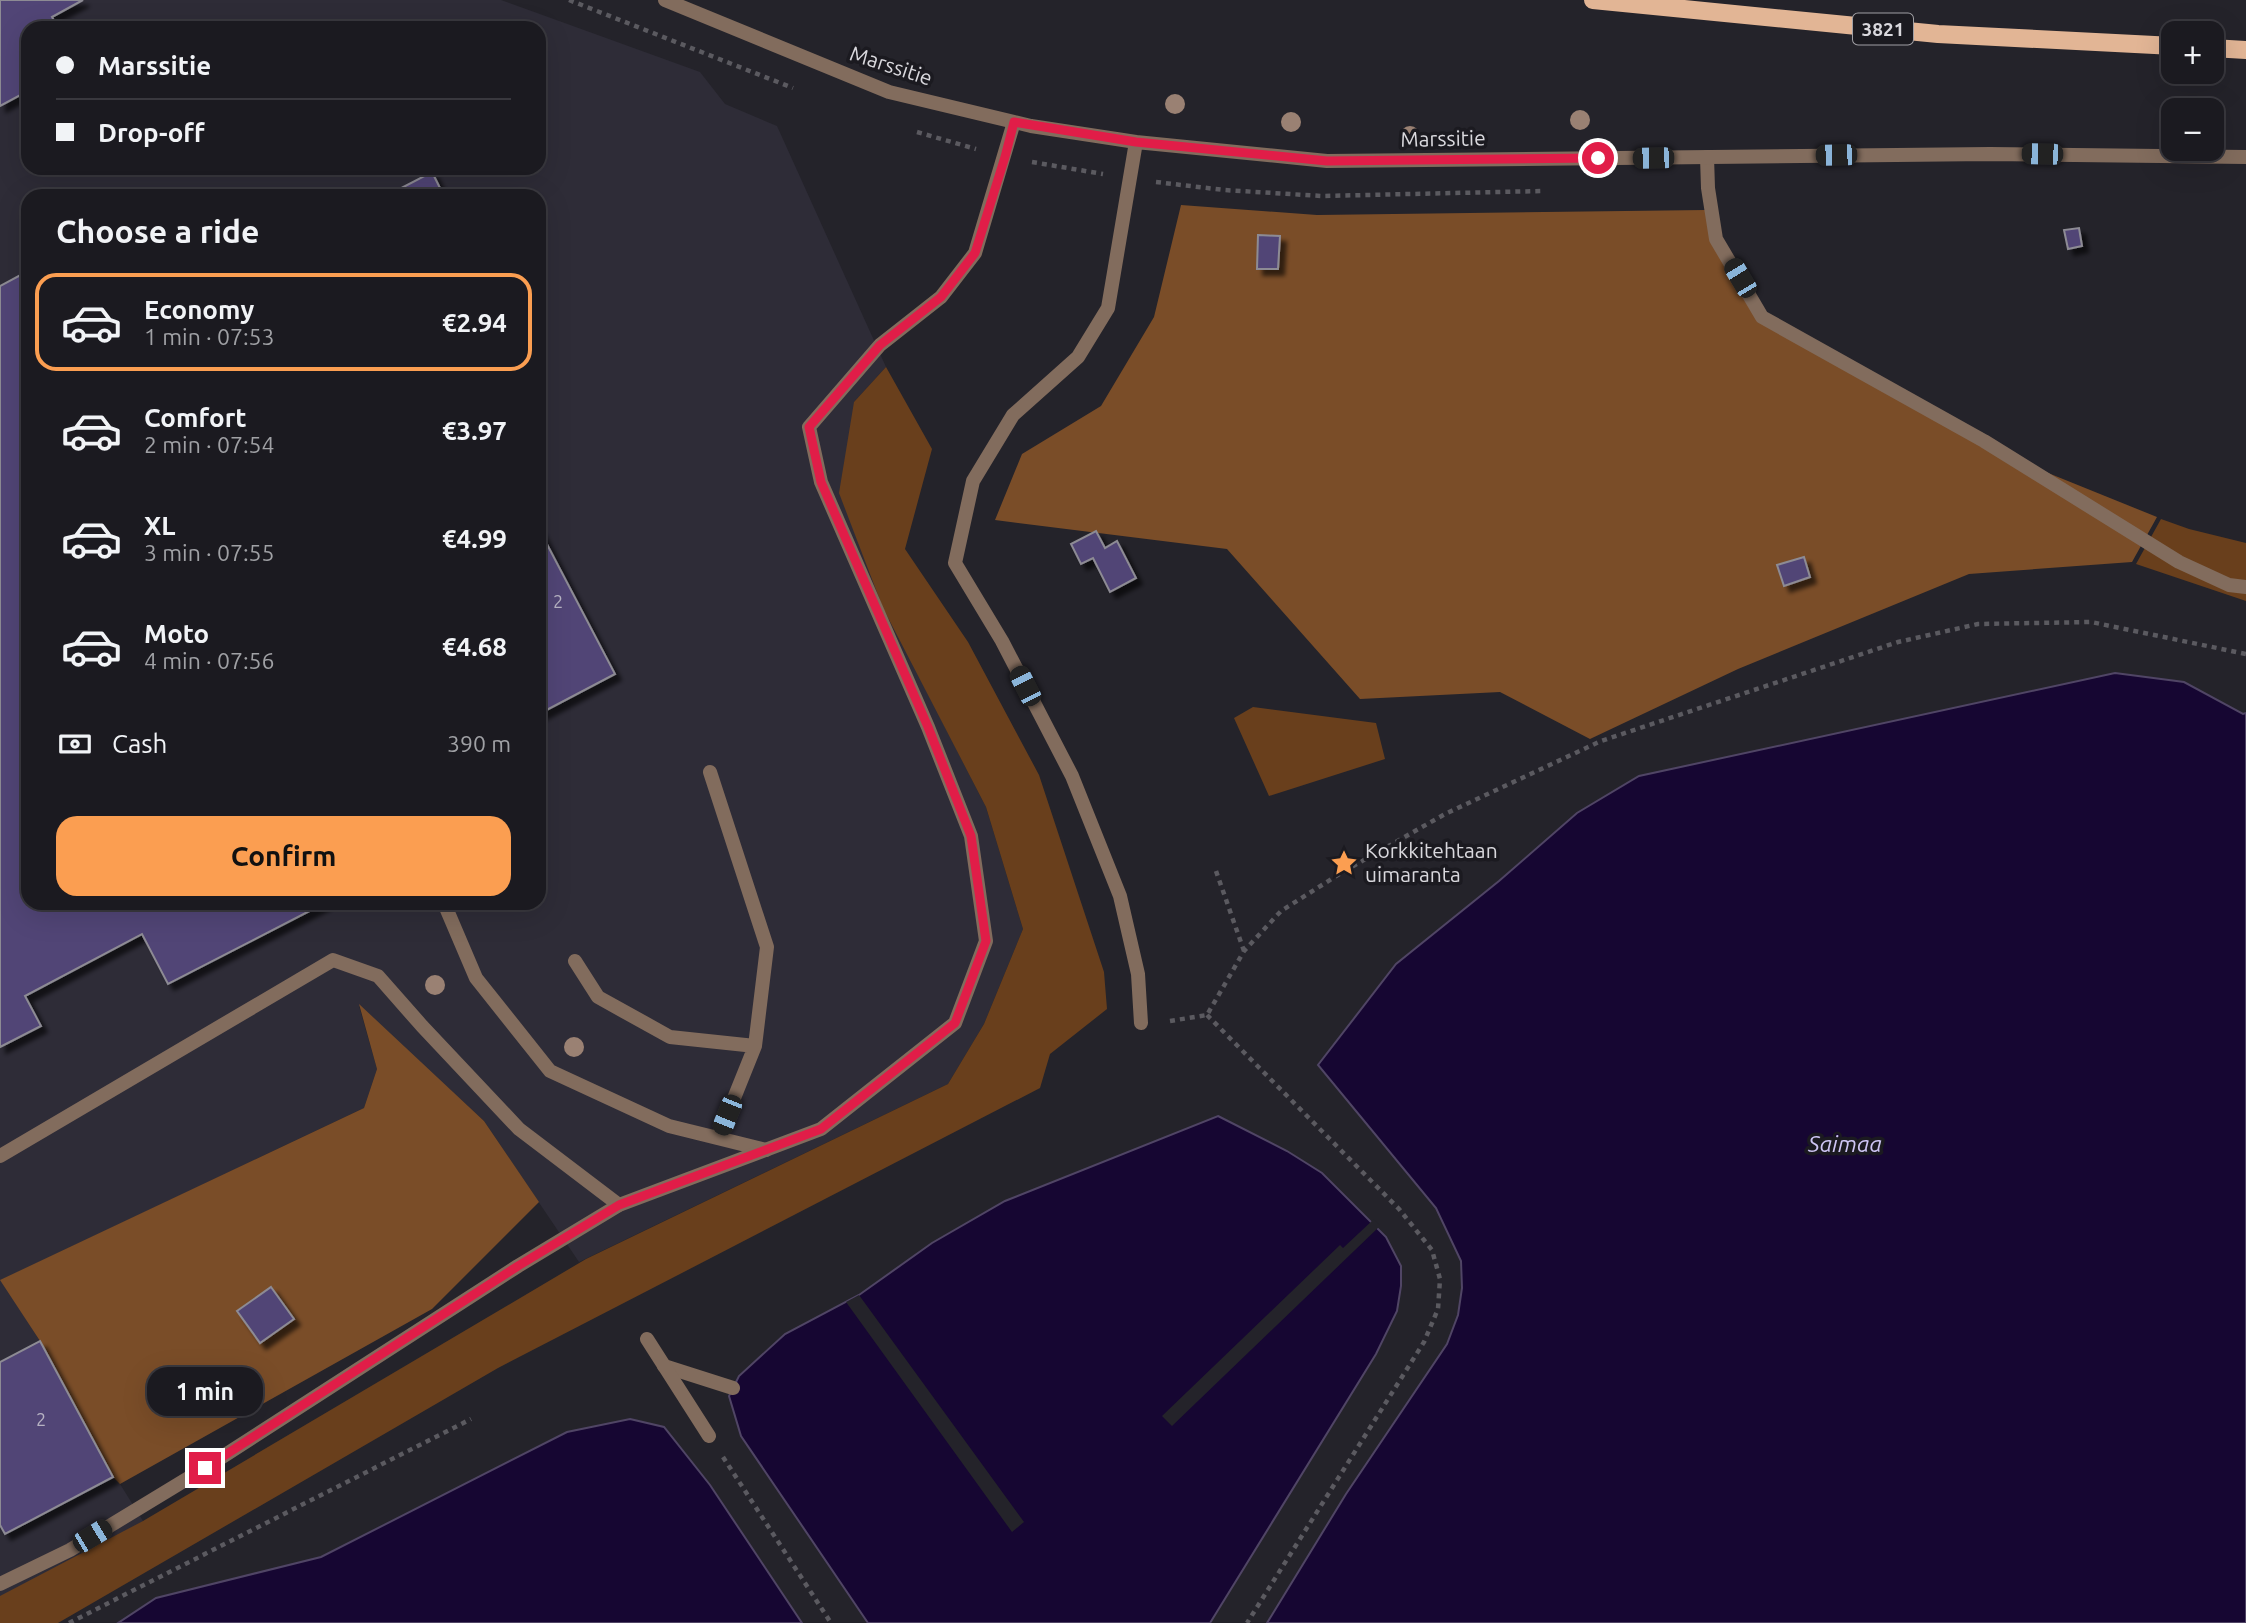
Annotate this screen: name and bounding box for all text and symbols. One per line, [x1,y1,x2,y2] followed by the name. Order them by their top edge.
[1853,14,1913,44] road number: 3821
[2161,21,2224,161] map controls
[2161,21,2224,84] button: +
[847,40,936,90] street label: Marssitie
[98,51,211,80] text: Marssitie
[2161,98,2224,161] button: −
[98,118,205,147] text: Drop-off
[1400,125,1486,151] street label: Marssitie
[1582,142,1614,174] route start
[2021,143,2064,165] car
[1815,144,1858,166] car
[1632,147,1675,169] car
[56,213,259,249] text: Choose a ride
[1721,255,1760,301] car
[60,291,123,354] icon: car
[144,295,254,324] text: Economy
[442,308,507,337] text: €2.94
[144,324,275,349] text: 1 min · 07:53
[60,399,123,462] icon: car
[144,403,247,432] text: Comfort
[442,416,507,445] text: €3.97
[144,432,275,457] text: 2 min · 07:54
[60,507,123,570] icon: car
[144,511,175,540] text: XL
[442,524,507,553] text: €4.99
[144,540,275,565] text: 3 min · 07:55
[553,591,563,611] house number: 2
[60,615,123,678] icon: car
[144,619,209,648] text: Moto
[442,632,507,661] text: €4.68
[144,648,275,673] text: 4 min · 07:56
[1007,663,1044,709] car
[56,725,94,763] icon: cash
[112,729,167,758] text: Cash
[447,731,511,756] text: 390 m
[56,816,511,896] button: Confirm
[1365,838,1498,886] place label: Korkkitehtaan uimaranta
[1329,848,1359,878] place icon: Korkkitehtaan uimaranta
[710,1092,745,1138] car
[1807,1131,1882,1156] water label: Saimaa
[147,1366,263,1416] callout: 1 min
[176,1379,234,1404] text: 1 min
[36,1409,46,1429] house number: 2
[189,1452,221,1484] route end
[69,1516,116,1556] car

